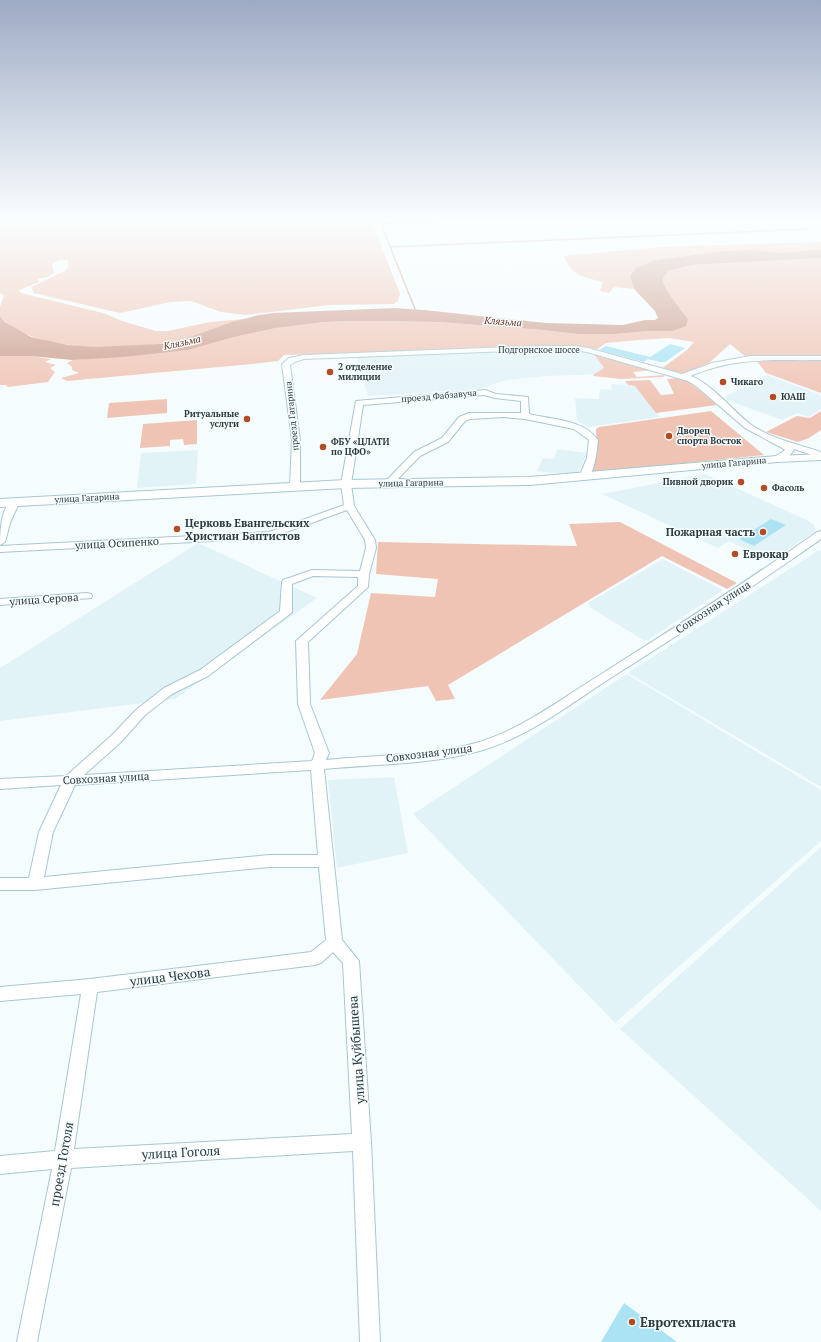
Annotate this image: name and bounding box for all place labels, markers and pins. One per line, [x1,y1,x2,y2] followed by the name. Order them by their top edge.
[338,361,393,383] place label: 2 отделение милиции
[325,367,335,377] marker: 2 отделение милиции
[731,376,764,388] place label: Чикаго
[718,377,728,387] marker: Чикаго
[781,391,805,403] place label: ЮАШ
[768,392,778,402] marker: ЮАШ
[184,408,239,430] place label: Ритуальные услуги
[242,414,252,424] marker: Ритуальные услуги
[677,425,742,447] place label: Дворец спорта Восток
[664,431,674,441] marker: Дворец спорта Восток
[331,436,389,458] place label: ФБУ «ЦЛАТИ по ЦФО»
[318,442,328,452] marker: ФБУ «ЦЛАТИ по ЦФО»
[663,476,734,488] place label: Пивной дворик
[736,477,746,487] marker: Пивной дворик
[772,482,804,494] place label: Фасоль
[759,483,769,493] marker: Фасоль
[185,516,310,543] place label: Церковь Евангельских Христиан Баптистов
[172,524,182,534] marker: Церковь Евангельских Христиан Баптистов
[666,525,755,539] place label: Пожарная часть
[758,527,768,537] marker: Пожарная часть
[743,547,789,561] place label: Еврокар
[730,549,740,559] marker: Еврокар
[640,1313,737,1331] place label: Евротехпласта
[627,1317,637,1327] marker: Евротехпласта

